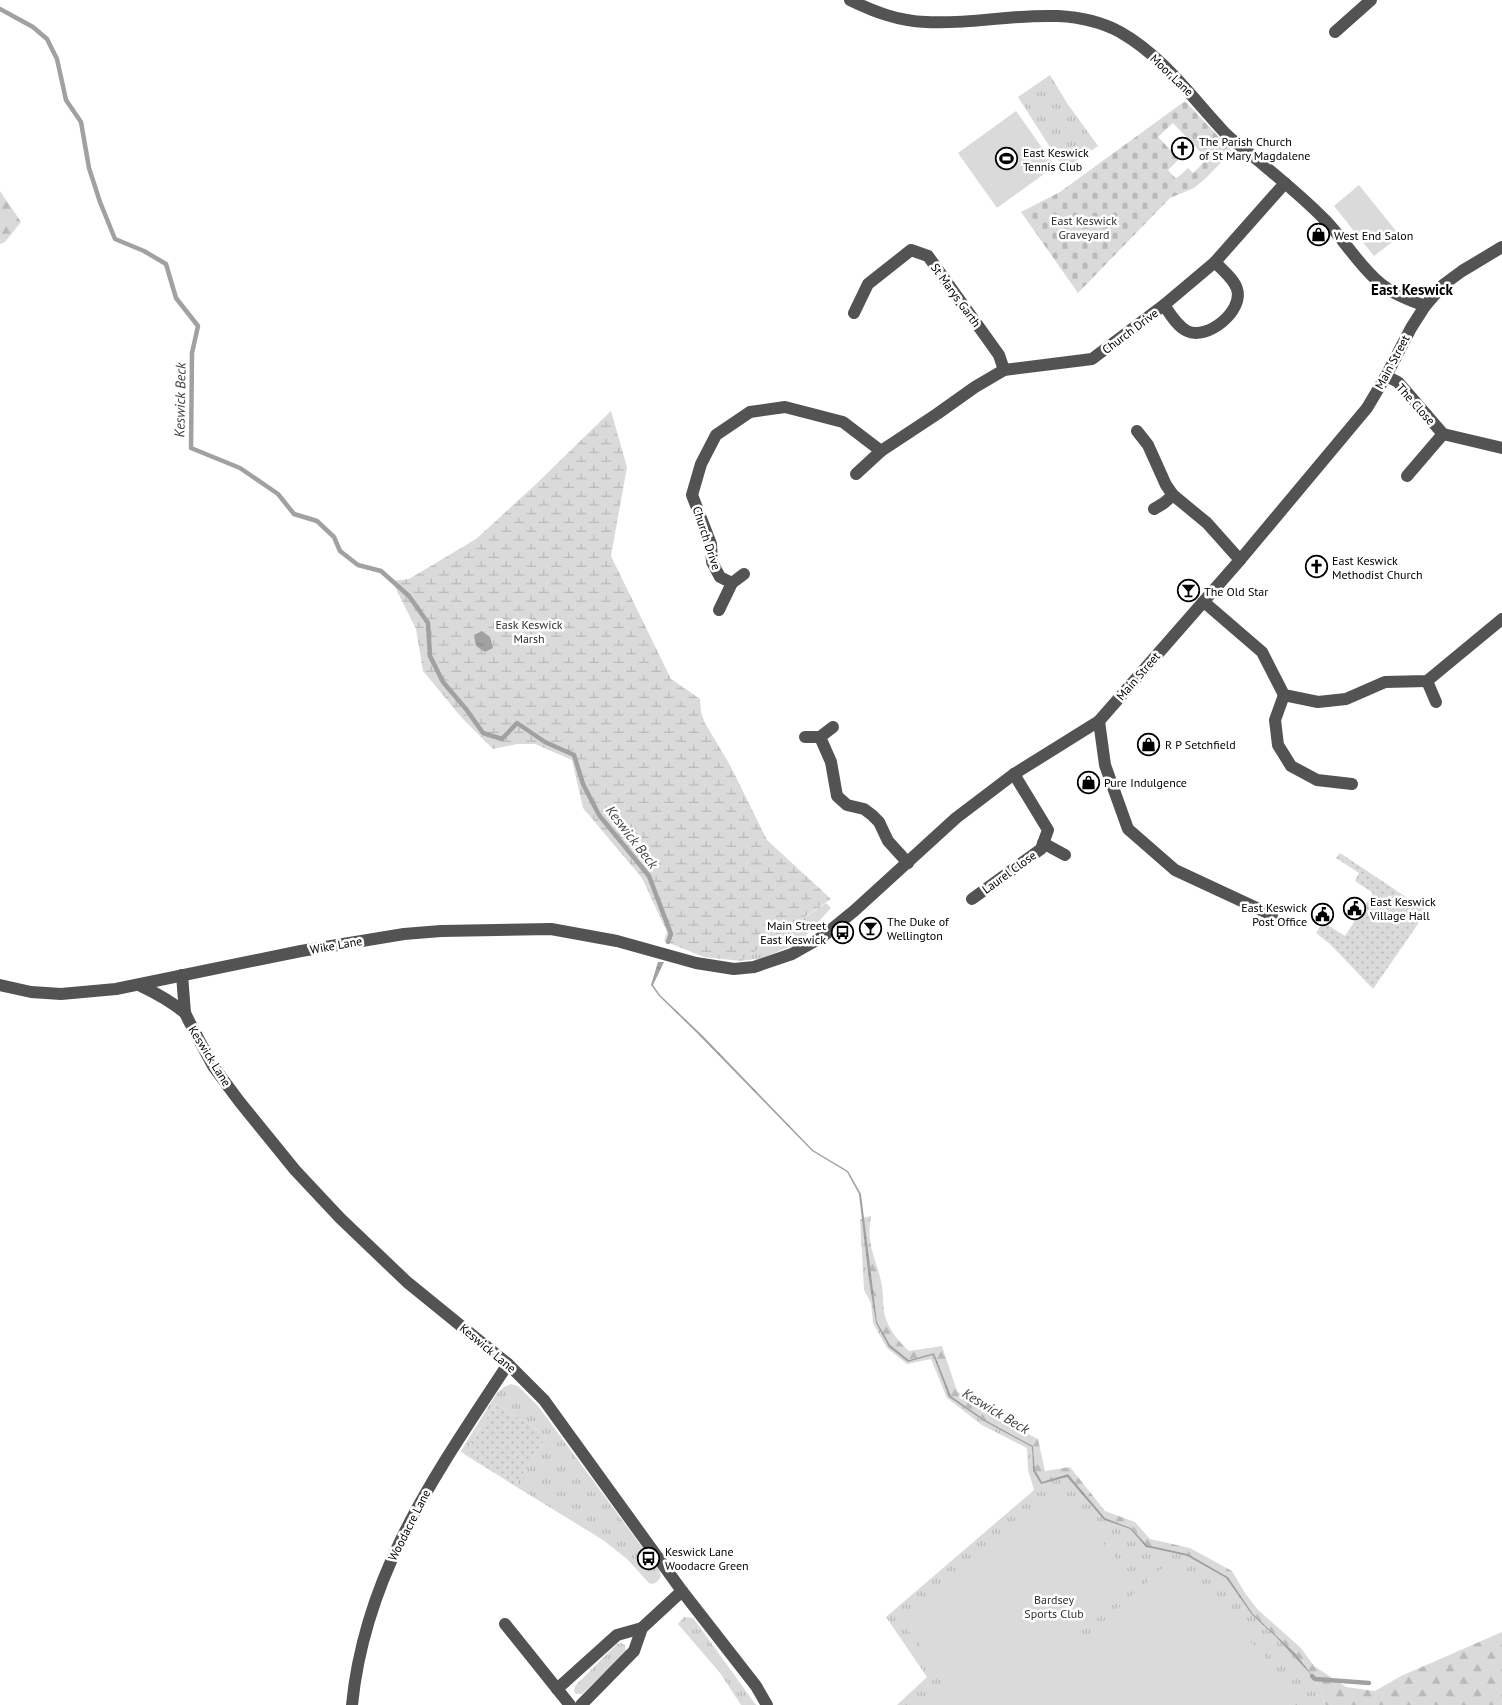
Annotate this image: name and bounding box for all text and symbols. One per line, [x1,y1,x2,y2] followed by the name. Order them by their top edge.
[1147,51,1197,99] street label: Moor Lane
[1199,134,1310,163] place label: The Parish Church of St Mary Magdalene
[1171,136,1195,160] church icon: The Parish Church of St Mary Magdalene
[1023,145,1089,174] place label: East Keswick Tennis Club
[995,147,1019,171] sports icon: East Keswick Tennis Club
[1051,213,1117,242] park label: East Keswick Graveyard
[1306,223,1330,247] shop icon: West End Salon
[1334,228,1413,243] place label: West End Salon
[928,260,984,330] street label: St Marys Garth
[1371,280,1454,299] district label: East Keswick
[1099,305,1161,357] street label: Church Drive
[1372,332,1412,392] street label: Main Street
[170,362,190,438] water label: Keswick Beck
[1394,380,1438,428] street label: The Close
[690,504,724,572] street label: Church Drive
[1332,553,1423,582] place label: East Keswick Methodist Church
[1304,555,1328,579] church icon: East Keswick Methodist Church
[1176,579,1200,603] bar icon: The Old Star
[1204,584,1268,599] place label: The Old Star
[495,617,563,646] park label: Eask Keswick Marsh
[1113,649,1163,703] street label: Main Street
[1137,732,1161,756] shop icon: R P Setchfield
[1165,737,1236,752] place label: R P Setchfield
[1076,770,1100,794] shop icon: Pure Indulgence
[1104,775,1187,790] place label: Pure Indulgence
[602,802,663,873] water label: Keswick Beck
[979,847,1039,897] street label: Laurel Close
[1369,894,1436,923] place label: East Keswick Village Hall
[1342,896,1366,920] public building icon: East Keswick Village Hall
[1241,900,1307,929] place label: East Keswick Post Office
[1311,902,1335,926] public building icon: East Keswick Post Office
[887,914,950,943] place label: The Duke of Wellington
[859,916,883,940] bar icon: The Duke of Wellington
[760,918,826,947] place label: Main Street East Keswick
[830,920,854,944] bus stop icon: Main Street East Keswick
[309,933,363,957] street label: Wike Lane
[185,1023,235,1089] street label: Keswick Lane
[457,1320,519,1376] street label: Keswick Lane
[959,1384,1033,1438] water label: Keswick Beck
[385,1487,433,1563] street label: Woodacre Lane
[665,1544,749,1573] place label: Keswick Lane Woodacre Green
[637,1546,661,1570] bus stop icon: Keswick Lane Woodacre Green
[1024,1592,1084,1621] park label: Bardsey Sports Club

